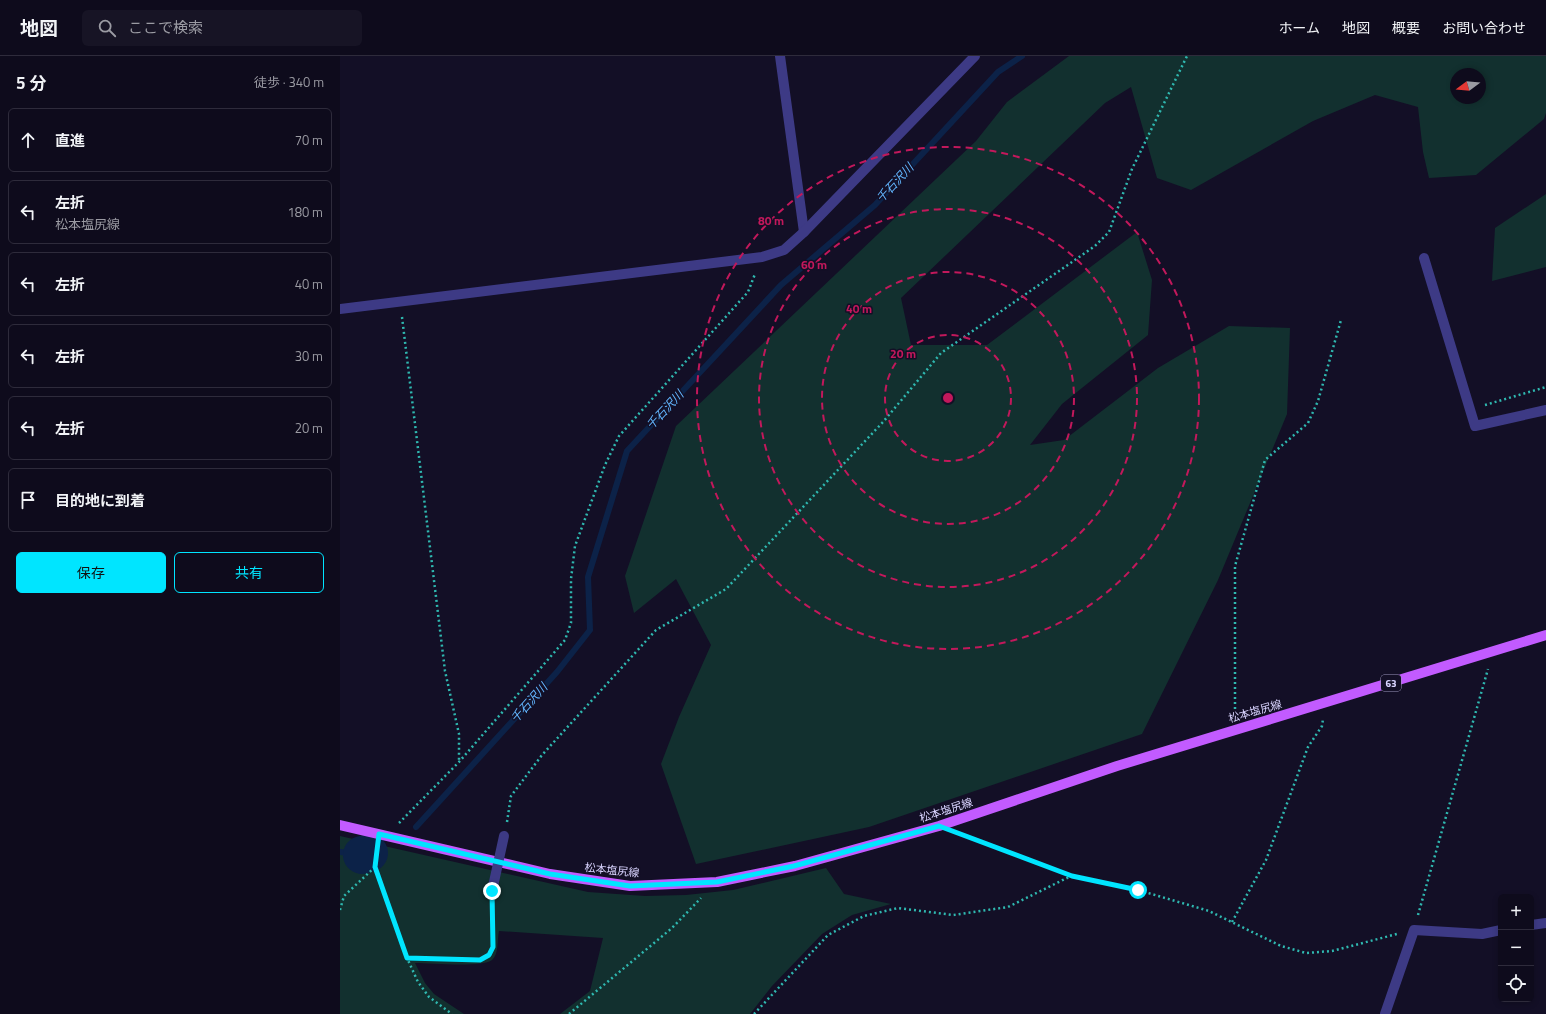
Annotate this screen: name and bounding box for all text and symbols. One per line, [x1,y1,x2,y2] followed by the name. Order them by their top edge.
[82,10,362,46] search box
[20,13,58,42] text: 地図
[128,16,203,39] text: ここで検索
[96,17,118,39] icon: search
[1278,17,1320,38] text: ホーム
[1342,17,1370,38] text: 地図
[1392,17,1420,38] text: 概要
[1442,17,1526,38] text: お問い合わせ
[1450,68,1486,104] north arrow
[16,70,46,96] text: 5 分
[254,72,324,92] text: 徒歩 · 340 m
[17,129,39,151] icon: ahead
[55,129,85,152] text: 直進
[295,130,323,150] text: 70 m
[871,157,919,207] water label: 千石沢川
[55,191,85,214] text: 左折
[17,201,39,223] icon: left
[287,202,323,222] text: 180 m
[758,211,784,230] text: 80 m
[55,214,120,234] text: 松本塩尻線
[801,255,827,274] text: 60 m
[17,273,39,295] icon: left
[55,273,85,296] text: 左折
[295,274,323,294] text: 40 m
[846,299,872,318] text: 40 m
[890,344,916,363] text: 20 m
[17,345,39,367] icon: left
[55,345,85,368] text: 左折
[295,346,323,366] text: 30 m
[641,384,689,434] water label: 千石沢川
[941,391,955,405] centre of rings
[17,417,39,439] icon: left
[55,417,85,440] text: 左折
[295,418,323,438] text: 20 m
[17,489,39,511] icon: arrive
[55,489,145,512] text: 目的地に到着
[16,552,166,593] button: 保存
[174,552,324,593] button: 共有
[1381,675,1401,691] road number: 63
[506,677,553,727] water label: 千石沢川
[1226,696,1284,726] street label: 松本塩尻線
[917,794,975,826] street label: 松本塩尻線
[584,859,640,881] street label: 松本塩尻線
[1129,881,1147,899] route start
[483,882,501,900] route end
[1498,894,1534,1002] map controls
[1498,894,1534,930] button: +
[1498,930,1534,966] button: −
[1498,966,1534,1002] button: locate

